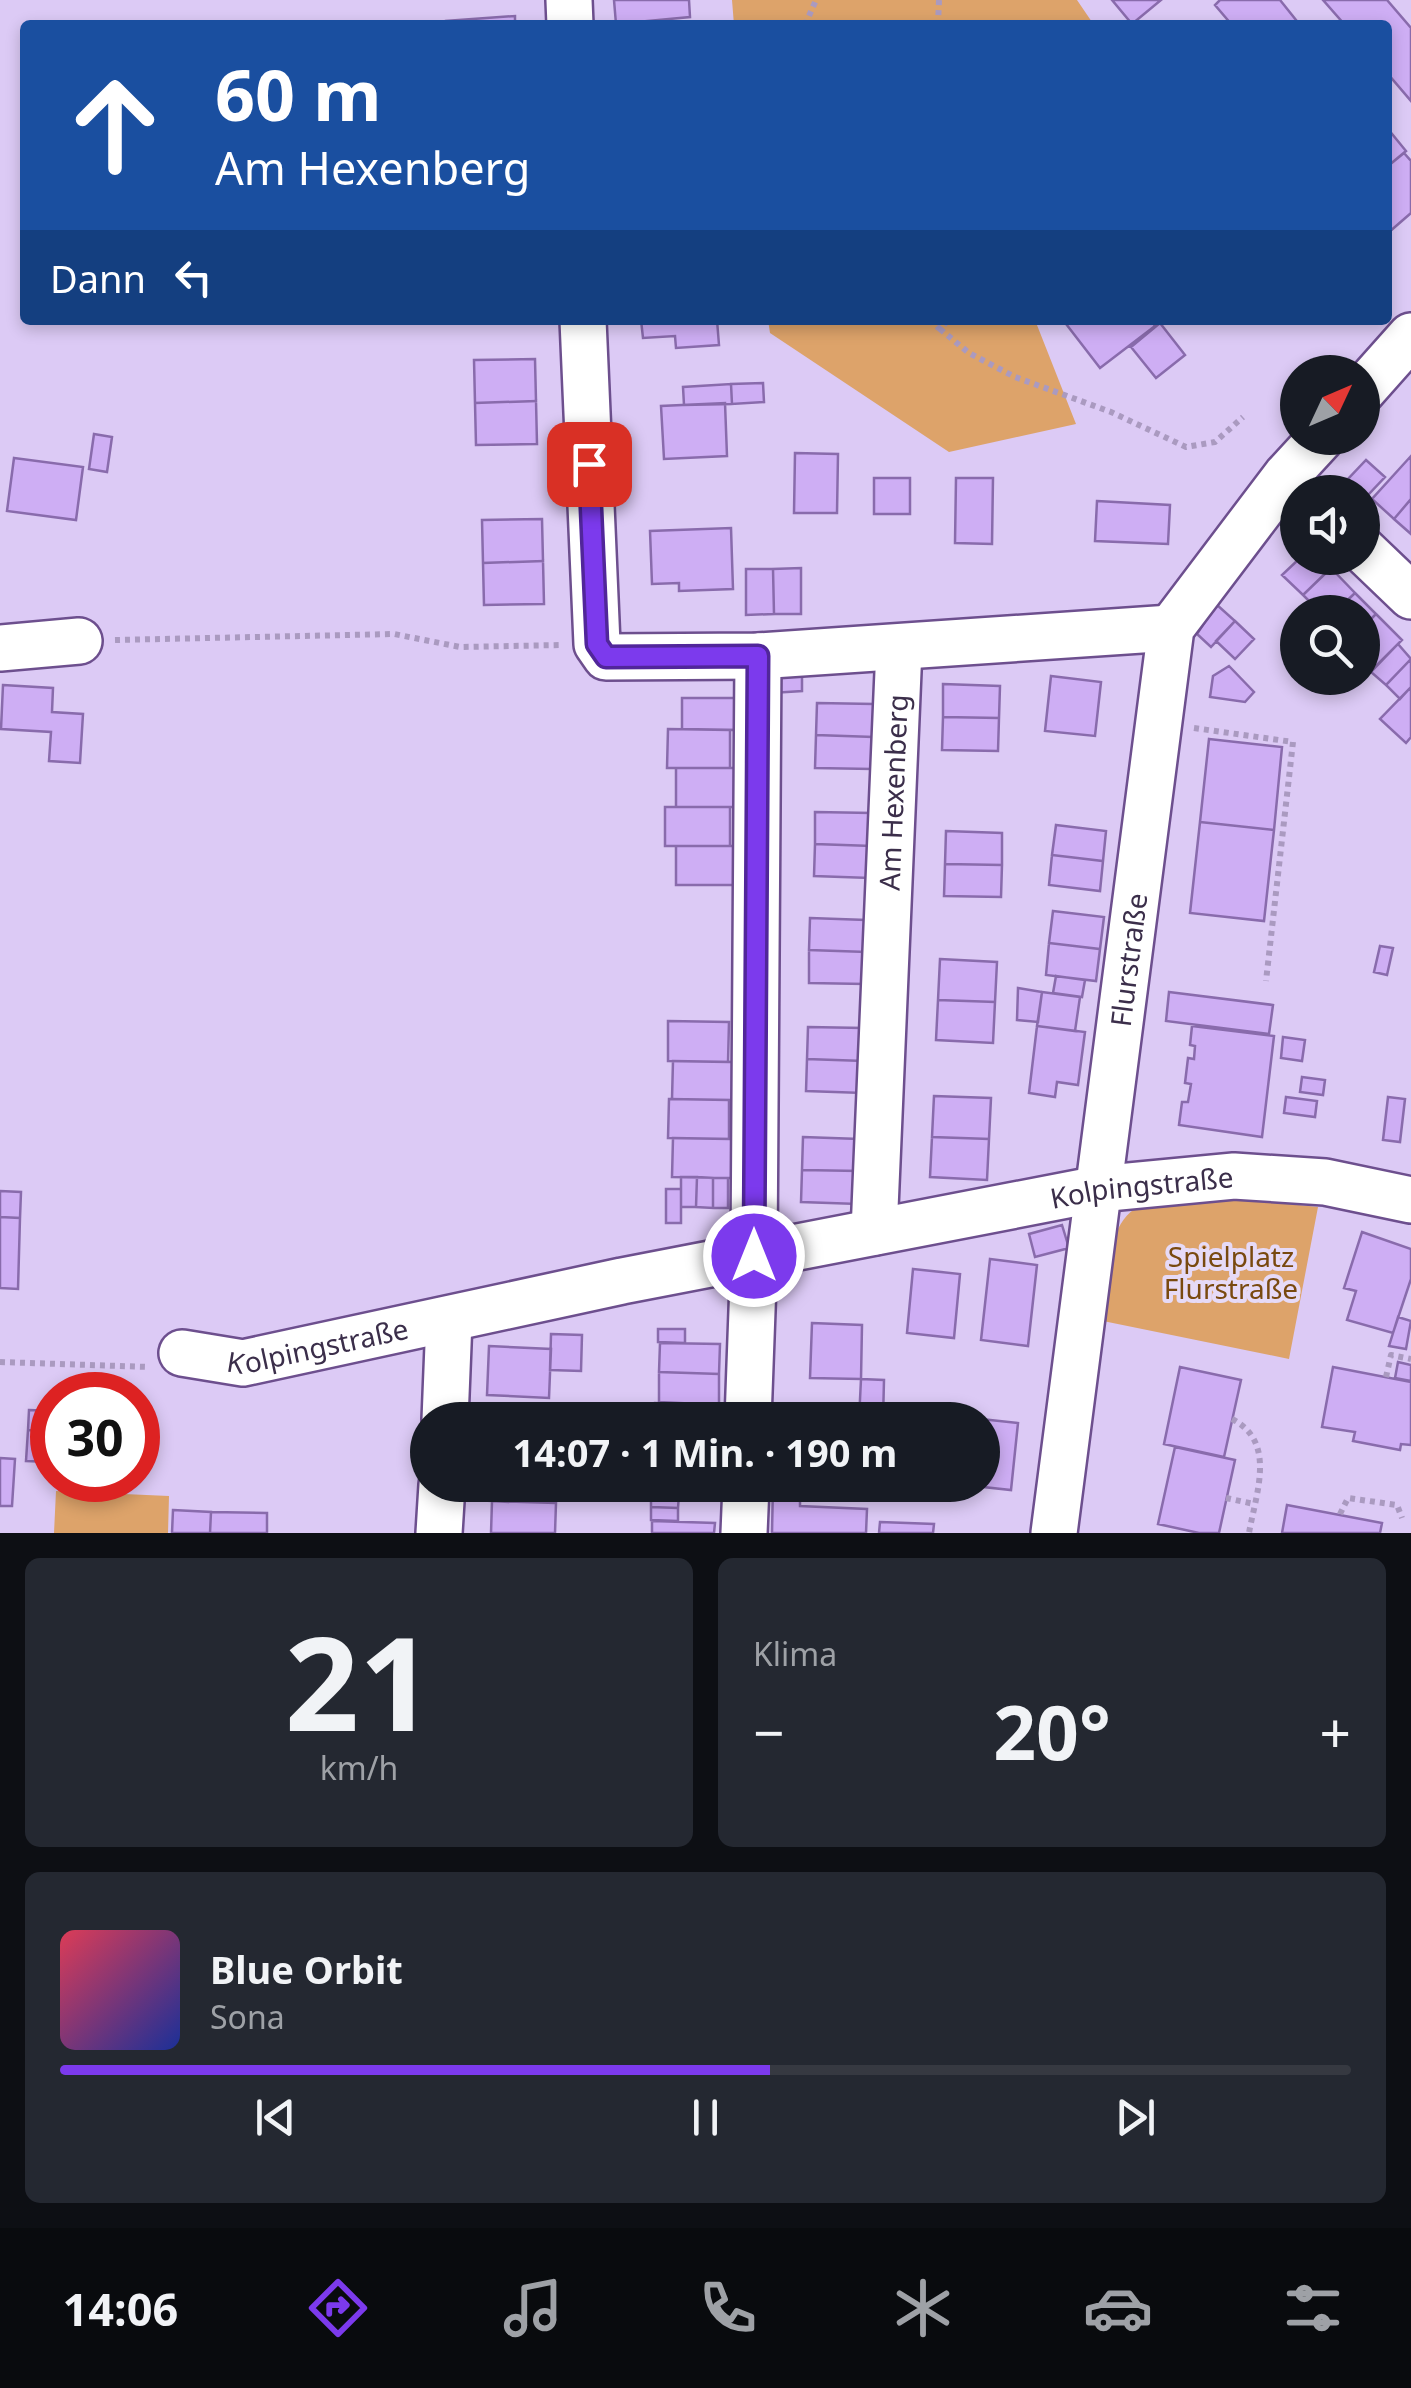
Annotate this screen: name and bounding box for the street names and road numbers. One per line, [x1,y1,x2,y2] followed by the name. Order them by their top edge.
[870,694,916,891] street label: Am Hexenberg
[1101,891,1156,1029] street label: Flurstraße
[1047,1157,1235,1217] street label: Kolpingstraße
[224,1309,412,1382] street label: Kolpingstraße

